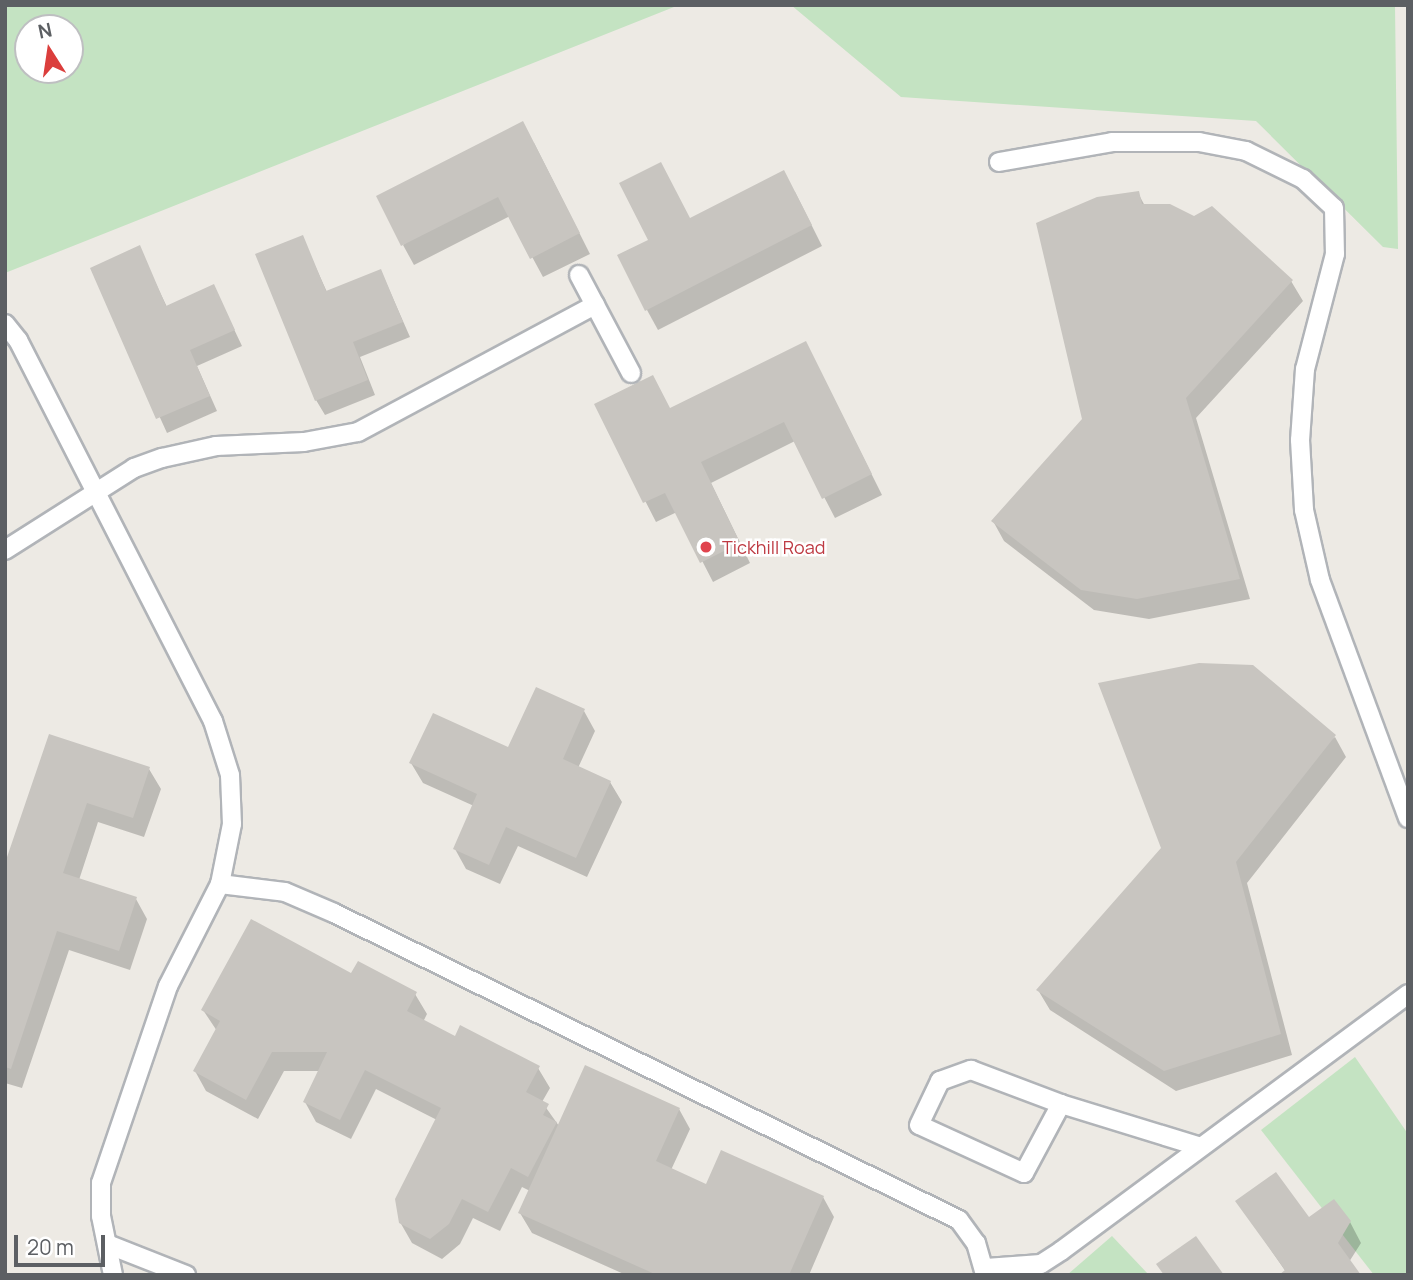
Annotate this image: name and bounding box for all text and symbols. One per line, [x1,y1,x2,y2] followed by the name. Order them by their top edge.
[14,14,84,84] north arrow
[36,16,54,45] text: N
[722,536,825,558] place label: Tickhill Road
[696,537,716,557] marker: Tickhill Road
[18,1220,108,1264] scale bar
[27,1233,74,1261] text: 20 m

